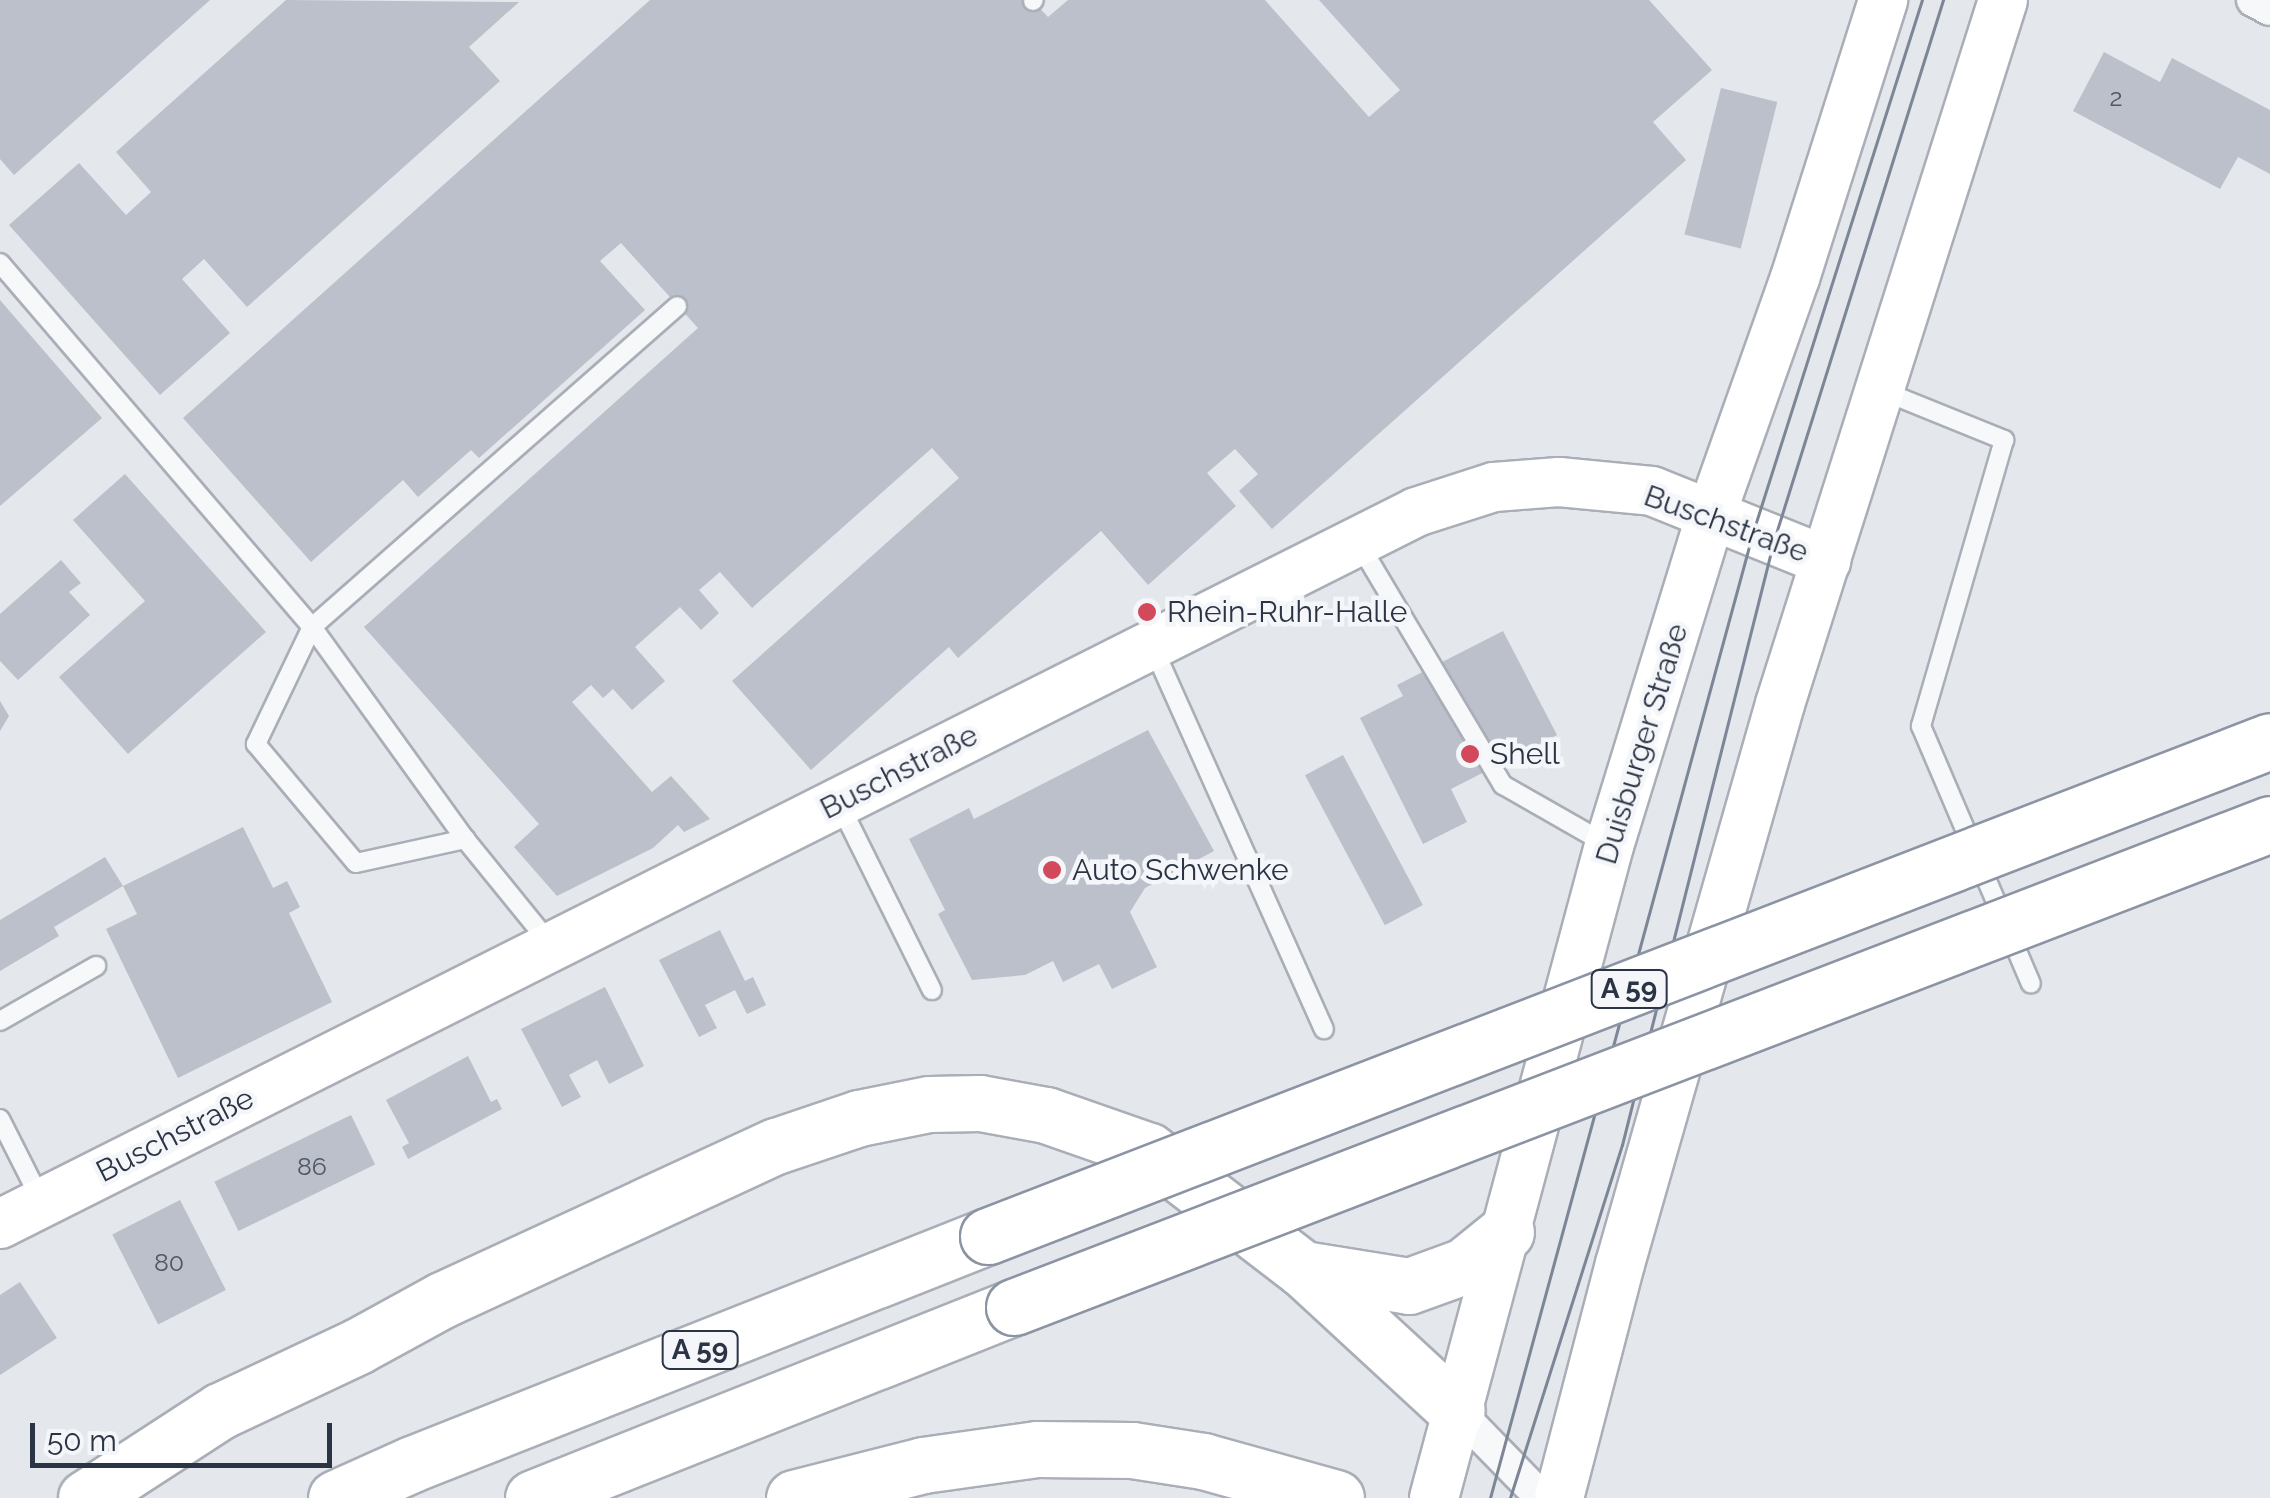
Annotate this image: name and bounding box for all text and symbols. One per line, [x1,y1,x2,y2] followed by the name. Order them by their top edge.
[2109,82,2123,112] house number: 2
[1639,478,1813,570] street label: Buschstraße
[1167,594,1407,630] place label: Rhein-Ruhr-Halle
[1136,601,1158,623] marker: Rhein-Ruhr-Halle
[1588,619,1696,869] street label: Duisburger Straße
[814,717,984,827] street label: Buschstraße
[1490,736,1560,772] place label: Shell
[1459,743,1481,765] marker: Shell
[1072,852,1289,888] place label: Auto Schwenke
[1041,859,1063,881] marker: Auto Schwenke
[1589,966,1669,1012] road number: A 59
[90,1080,260,1190] street label: Buschstraße
[297,1151,327,1181] house number: 86
[154,1247,184,1277] house number: 80
[660,1327,740,1373] road number: A 59
[35,1403,338,1465] scale bar
[47,1423,117,1458] text: 50 m

